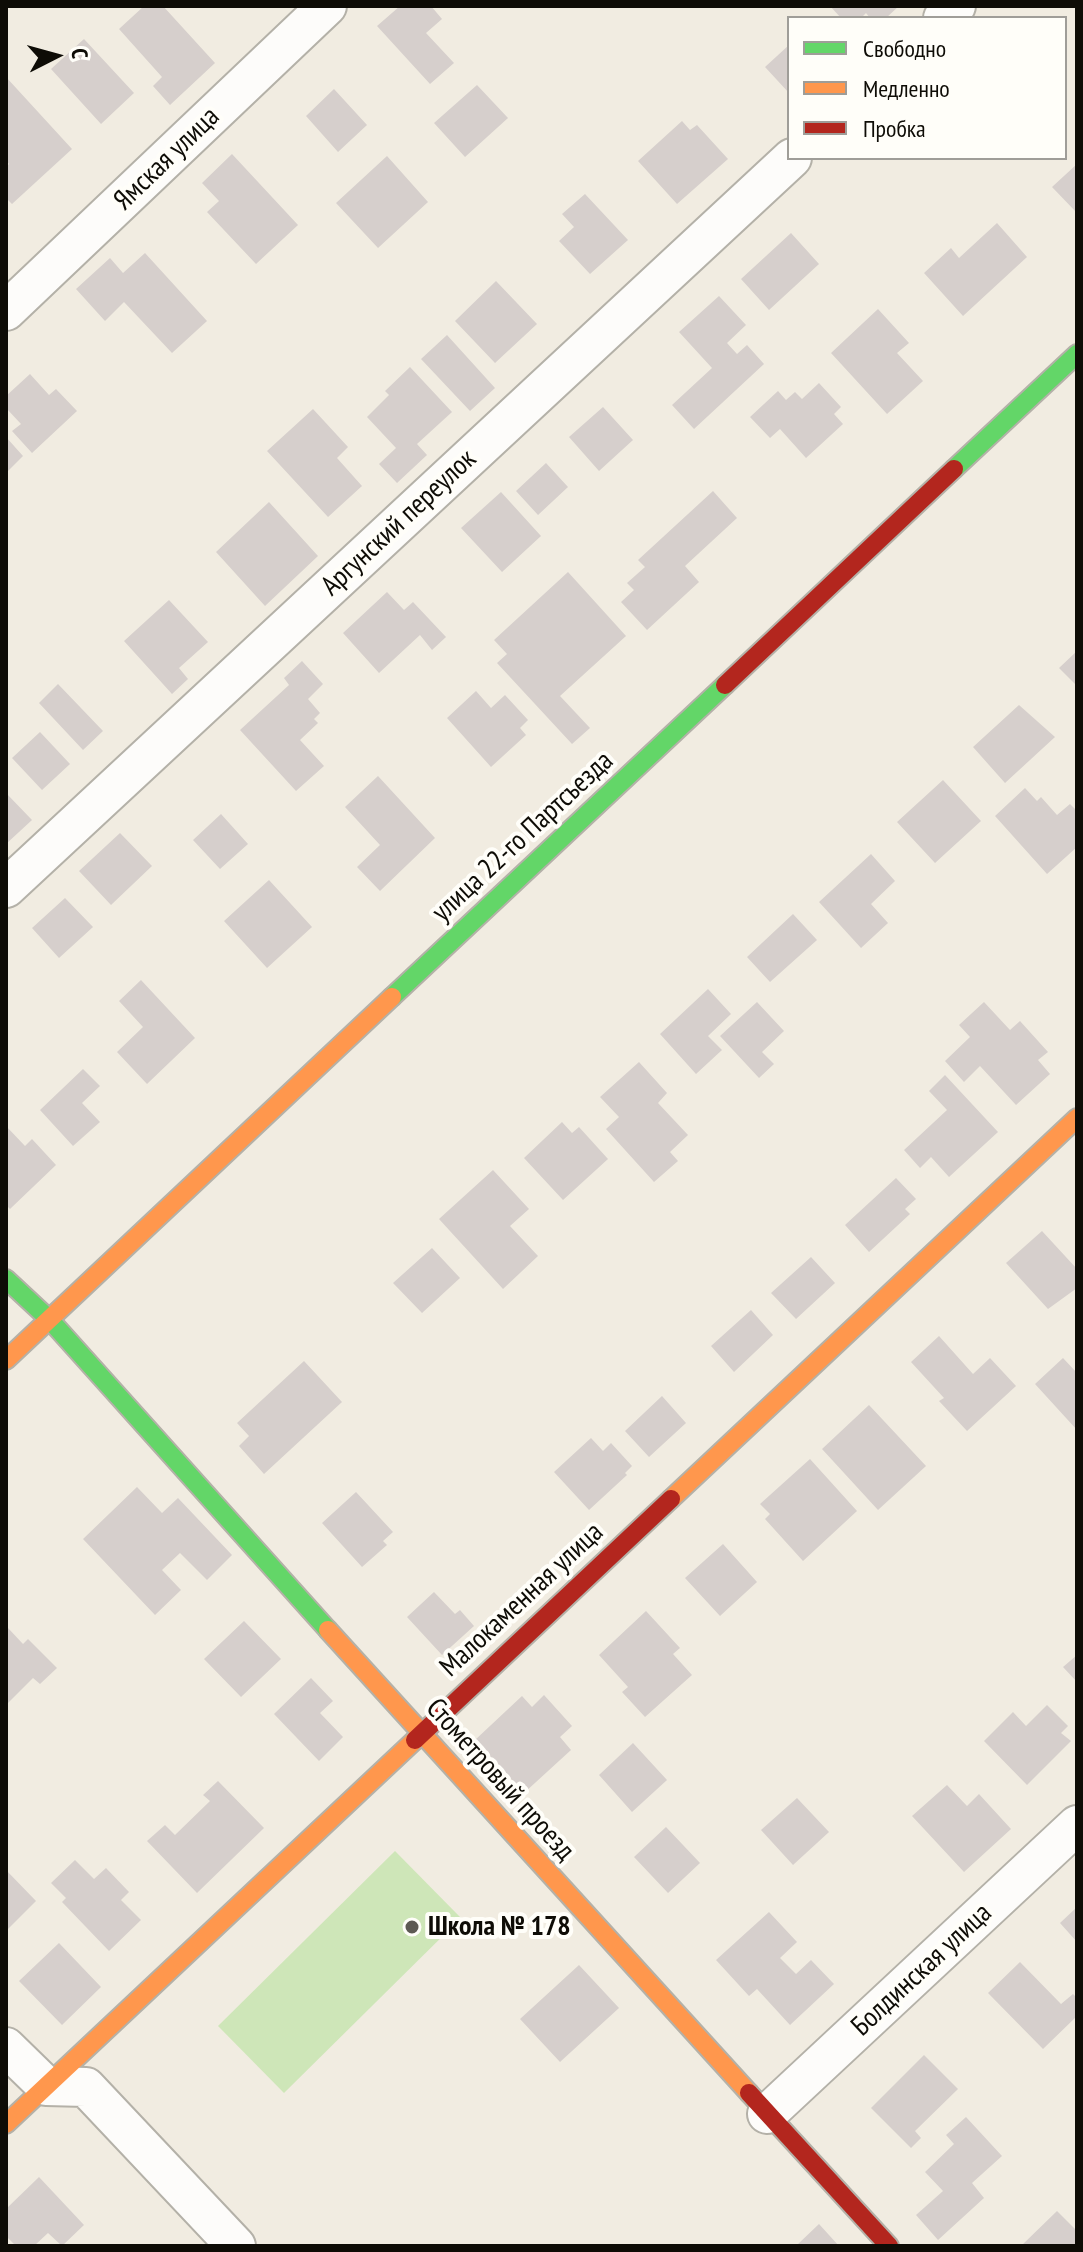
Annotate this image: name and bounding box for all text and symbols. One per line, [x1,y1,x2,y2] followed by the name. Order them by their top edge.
[16,16,96,96] north arrow
[787,16,1067,160] legend
[863,33,946,64] text: Свободно
[65,47,94,60] text: С
[863,73,950,104] text: Медленно
[107,100,227,218] street label: Ямская улица
[863,113,926,144] text: Пробка
[315,443,483,603] street label: Аргунский переулок
[426,745,620,929] street label: улица 22-го Партсъезда
[434,1516,610,1684] street label: Малокаменная улица
[419,1692,581,1868] street label: Стометровый проезд
[845,1897,999,2043] street label: Болдинская улица
[428,1910,571,1944] place label: Школа № 178
[403,1918,421,1936] marker: Школа № 178

